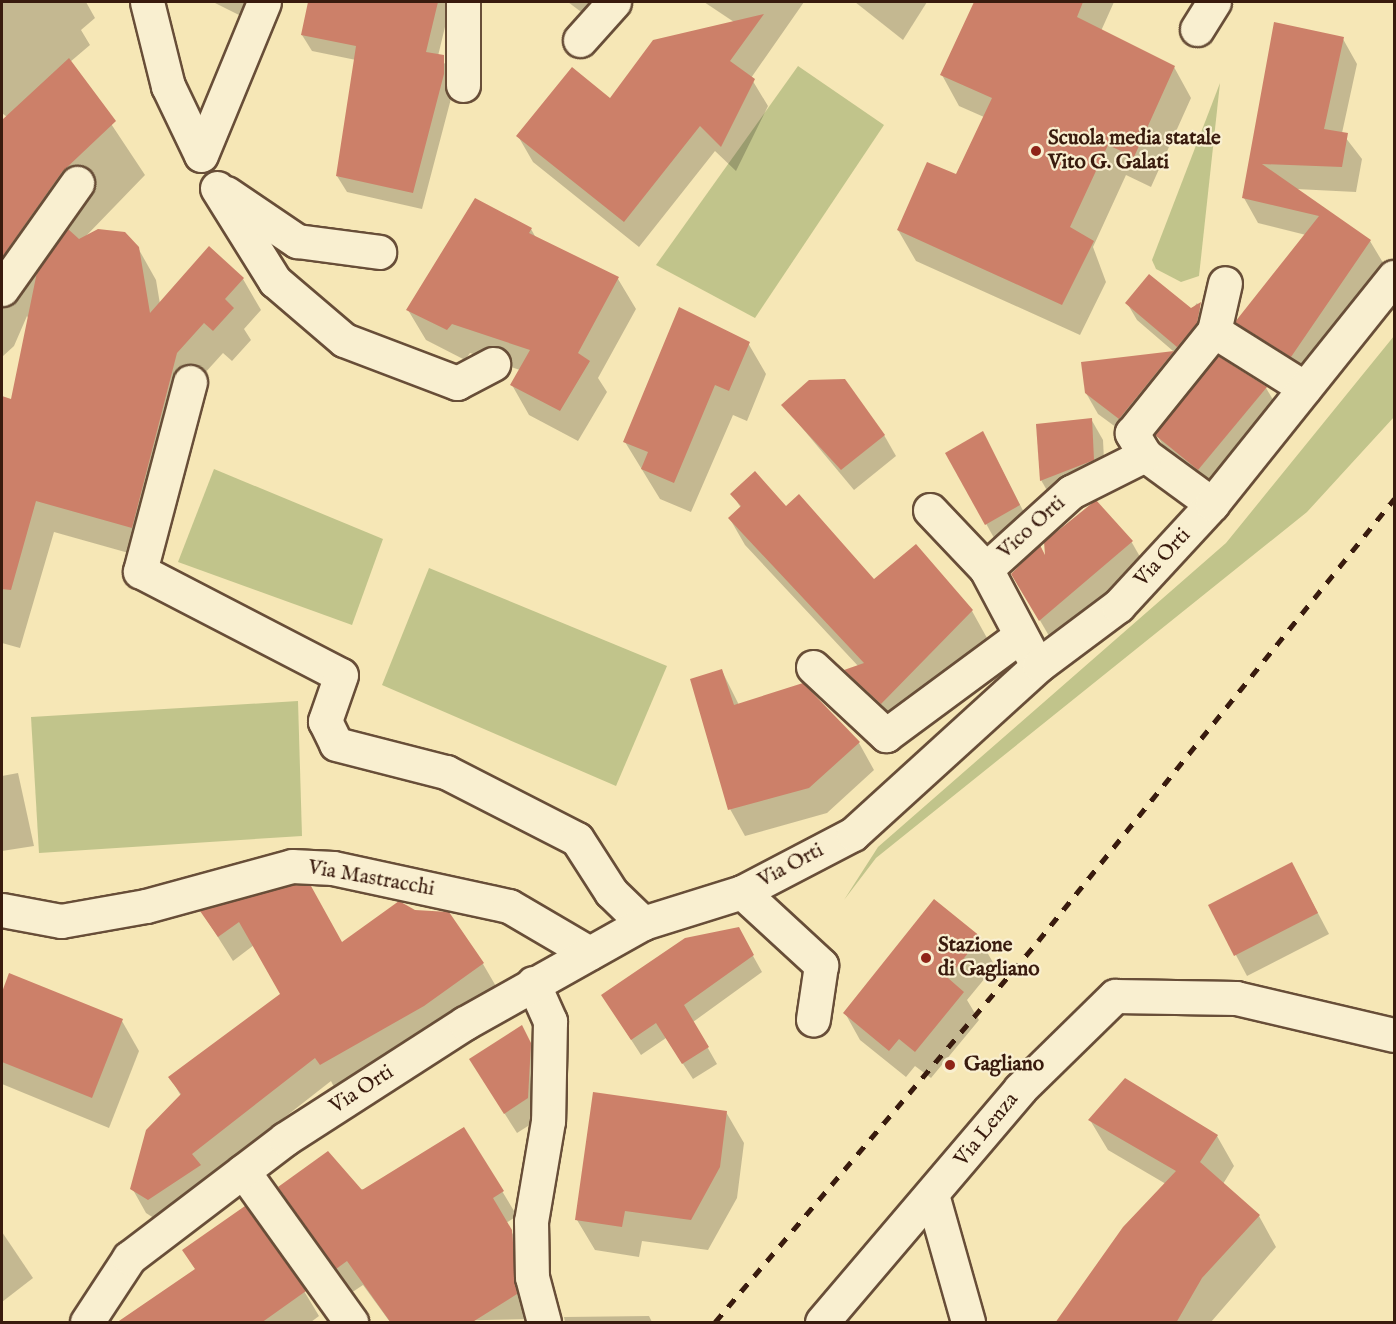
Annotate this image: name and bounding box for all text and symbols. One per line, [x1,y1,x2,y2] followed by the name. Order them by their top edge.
[1048,126,1221,176] place label: Scuola media statale Vito G. Galati
[1029,144,1043,158] marker: Scuola media statale Vito G. Galati
[993,491,1071,565] street label: Vico Orti
[1130,523,1196,593] street label: Via Orti
[754,838,828,894] street label: Via Orti
[306,855,436,903] street label: Via Mastracchi
[938,933,1040,983] place label: Stazione di Gagliano
[919,951,933,965] marker: Stazione di Gagliano
[964,1052,1044,1078] place label: Gagliano
[941,1056,959,1074] marker: Gagliano
[325,1060,399,1120] street label: Via Orti
[950,1088,1024,1172] street label: Via Lenza

